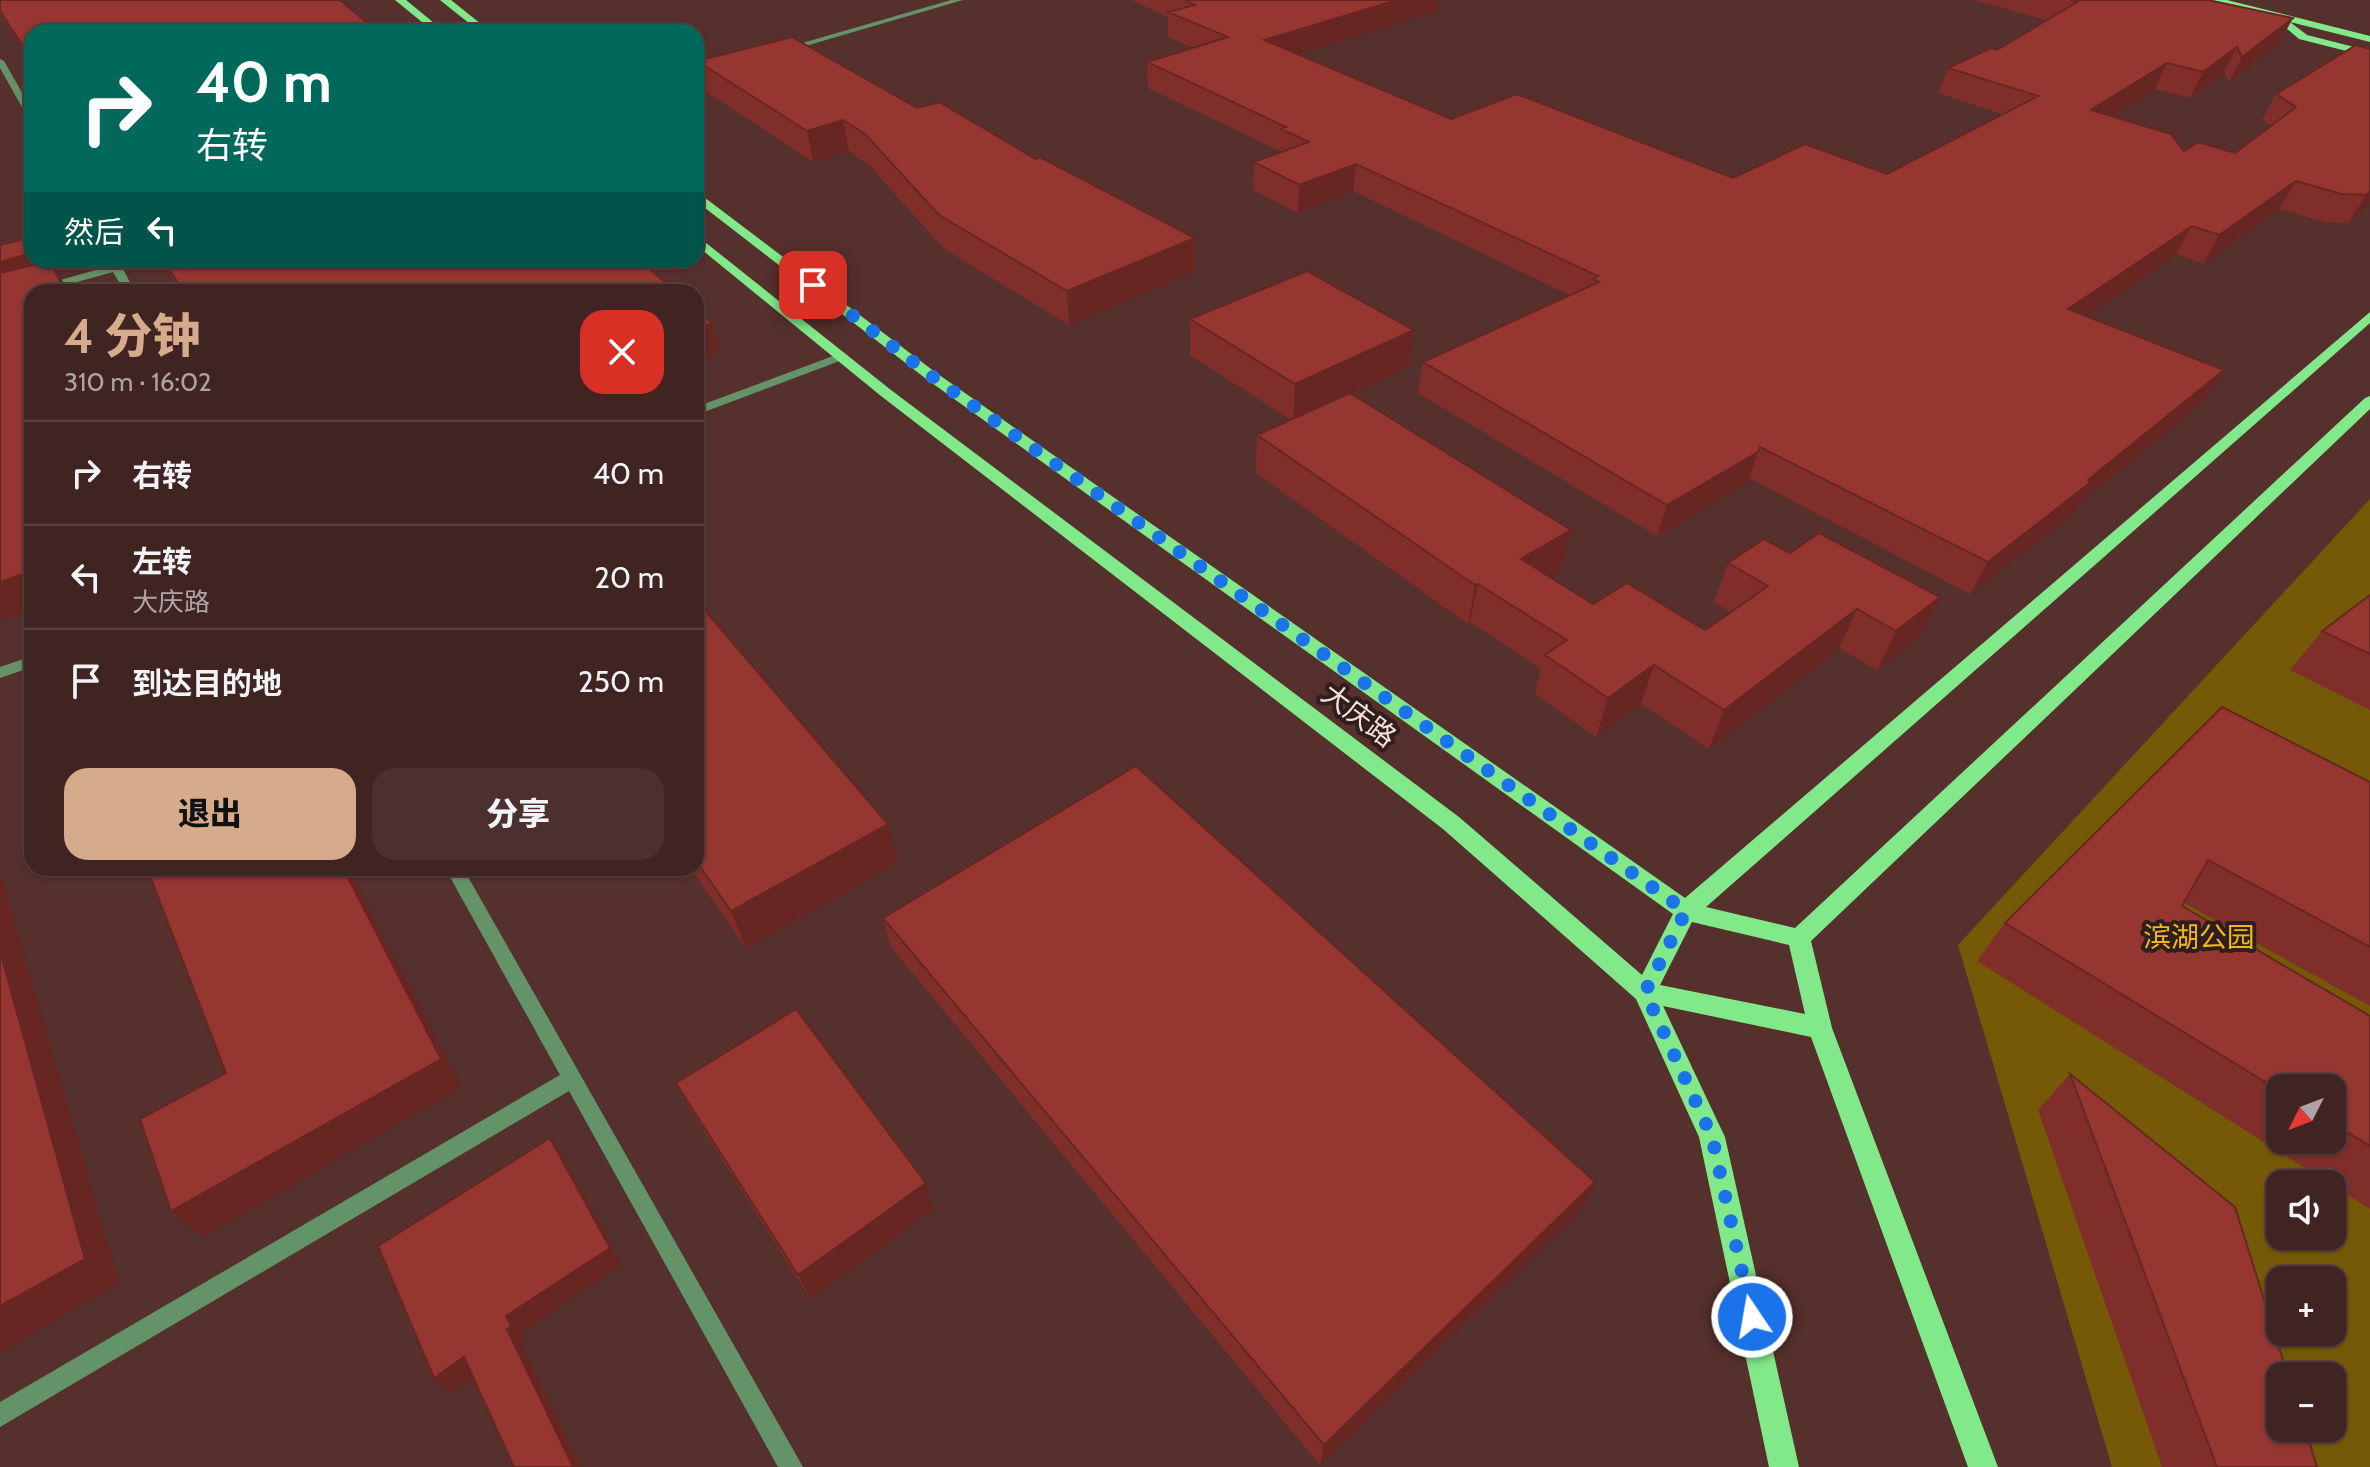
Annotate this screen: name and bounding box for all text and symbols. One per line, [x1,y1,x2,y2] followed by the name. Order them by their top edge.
[196,48,332,116] text: 40 m
[64,56,168,160] icon: right
[196,123,268,167] text: 右转
[140,208,184,252] icon: left
[64,214,124,251] text: 然后
[779,251,847,319] pin
[791,263,835,307] icon: arrive
[64,307,201,365] text: 4 分钟
[580,310,664,394] button: close
[64,366,212,398] text: 310 m · 16:02
[64,451,108,495] icon: right
[593,455,664,492] text: 40 m
[132,457,192,494] text: 右转
[132,543,192,580] text: 左转
[64,555,108,599] icon: left
[594,559,664,596] text: 20 m
[132,586,210,618] text: 大庆路
[64,659,108,703] icon: arrive
[578,663,664,700] text: 250 m
[132,665,282,702] text: 到达目的地
[1315,676,1403,754] street label: 大庆路
[64,768,356,860] button: 退出
[372,768,664,860] button: 分享
[2143,920,2255,954] park label: 滨湖公园
[2266,1074,2346,1154] north arrow
[2266,1074,2346,1442] map controls
[2266,1170,2346,1250] button: sound
[2266,1266,2346,1346] button: +
[1710,1275,1794,1359] position arrow
[2266,1362,2346,1442] button: −

